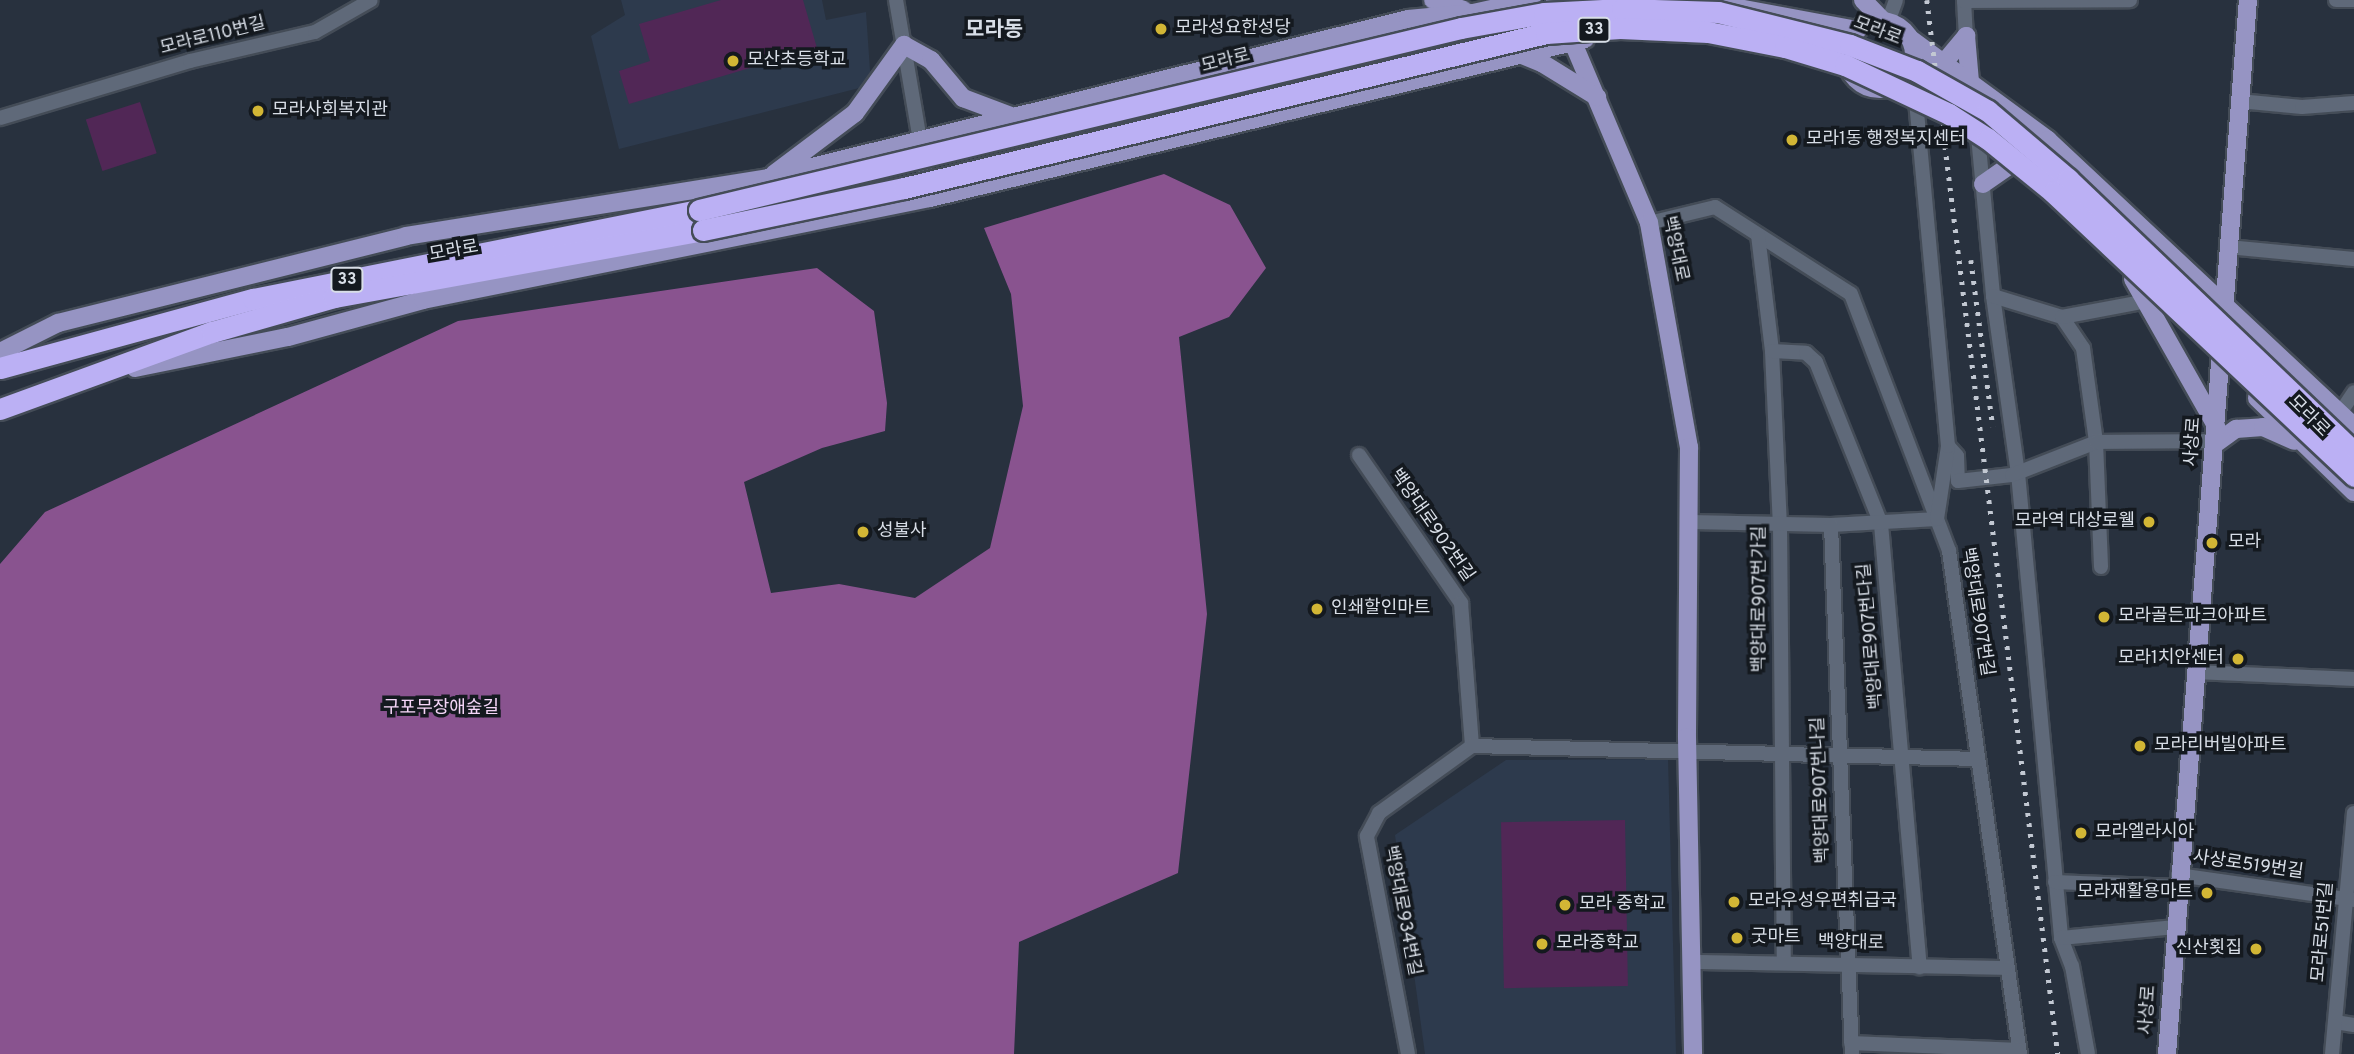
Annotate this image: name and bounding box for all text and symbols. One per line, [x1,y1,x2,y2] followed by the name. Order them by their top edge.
[158,13,268,61] street label: 모라로110번길
[1850,13,1904,51] street label: 모라로
[965,18,1023,44] district label: 모라동
[1175,18,1291,40] place label: 모라성요한성당
[1576,18,1612,42] road number: 33
[1153,21,1169,37] marker: 모라성요한성당
[1199,46,1253,78] street label: 모라로
[747,50,846,72] place label: 모산초등학교
[725,53,741,69] marker: 모산초등학교
[272,100,388,122] place label: 모라사회복지관
[250,103,266,119] marker: 모라사회복지관
[1806,129,1966,151] place label: 모라1동 행정복지센터
[1784,132,1800,148] marker: 모라1동 행정복지센터
[1657,214,1691,284] street label: 백양대로
[428,237,480,267] street label: 모라로
[330,268,364,292] road number: 33
[2283,392,2333,442] street label: 모라로
[2181,416,2207,468] street label: 사상로
[1384,466,1478,586] street label: 백양대로902번길
[2015,511,2135,533] place label: 모라역 대상로웰
[2141,514,2157,530] marker: 모라역 대상로웰
[877,521,927,543] place label: 성불사
[855,524,871,540] marker: 성불사
[1750,526,1772,672] street label: 백양대로907번가길
[2228,532,2261,554] place label: 모라
[2202,533,2222,553] marker: 모라
[1955,546,1997,678] street label: 백양대로907번길
[1855,562,1889,710] street label: 백양대로907번다길
[1331,598,1430,620] place label: 인쇄할인마트
[1309,601,1325,617] marker: 인쇄할인마트
[2118,606,2267,628] place label: 모라골든파크아파트
[2096,609,2112,625] marker: 모라골든파크아파트
[2118,648,2224,670] place label: 모라1치안센터
[2230,651,2246,667] marker: 모라1치안센터
[383,698,499,720] park label: 구포무장애숲길
[1809,716,1835,864] street label: 백양대로907번나길
[2154,735,2286,757] place label: 모라리버빌아파트
[2132,738,2148,754] marker: 모라리버빌아파트
[2095,822,2194,844] place label: 모라엘라시아
[2073,825,2089,841] marker: 모라엘라시아
[1378,844,1424,978] street label: 백양대로934번길
[2191,848,2305,884] street label: 사상로519번길
[2309,881,2339,983] street label: 모라로51번길
[2077,882,2193,904] place label: 모라재활용마트
[2199,885,2215,901] marker: 모라재활용마트
[1748,891,1897,913] place label: 모라우성우편취급국
[1579,894,1666,916] place label: 모라 중학교
[1726,894,1742,910] marker: 모라우성우편취급국
[1557,897,1573,913] marker: 모라 중학교
[1751,927,1801,949] place label: 굿마트
[1729,930,1745,946] marker: 굿마트
[1556,933,1639,955] place label: 모라중학교
[1818,933,1884,955] street label: 백양대로
[1534,936,1550,952] marker: 모라중학교
[2176,938,2242,960] place label: 신산횟집
[2248,941,2264,957] marker: 신산횟집
[2136,984,2162,1036] street label: 사상로

